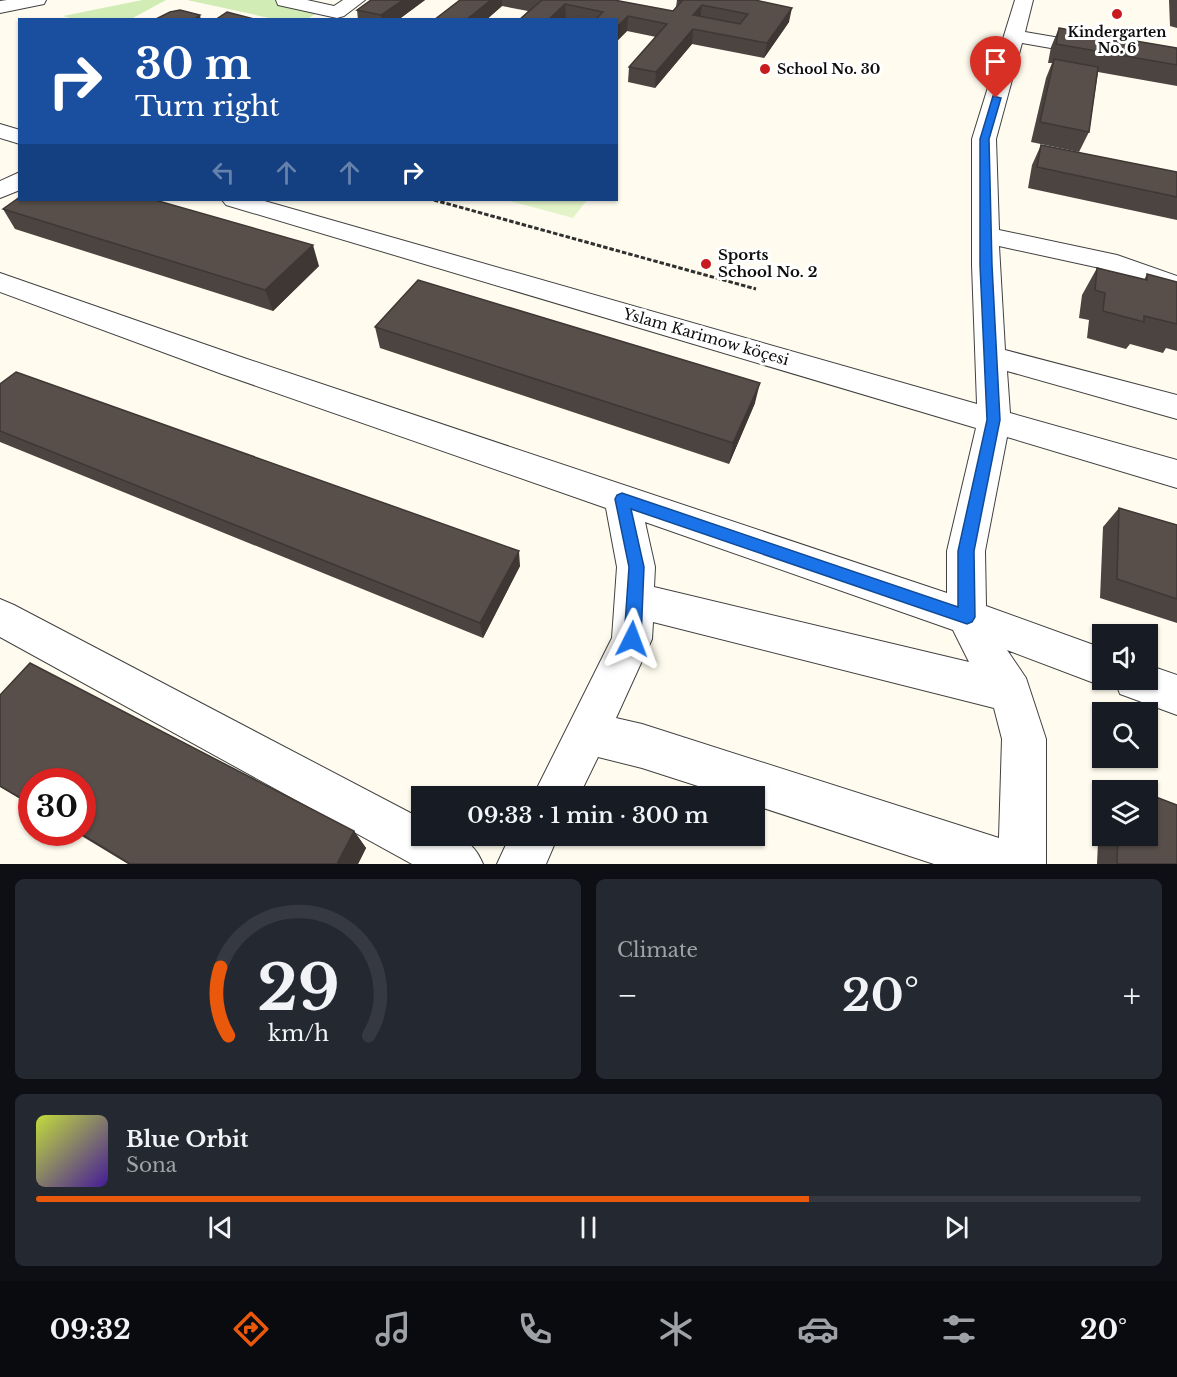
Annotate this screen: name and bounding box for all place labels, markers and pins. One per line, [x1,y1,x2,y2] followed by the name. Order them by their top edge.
[1110,7,1124,21] marker: Kindergarten No. 6
[1068,23,1166,57] place label: Kindergarten No. 6
[970,36,1021,98] pin
[777,60,880,78] place label: School No. 30
[758,62,772,76] marker: School No. 30
[718,245,818,281] place label: Sports School No. 2
[699,257,713,271] marker: Sports School No. 2

